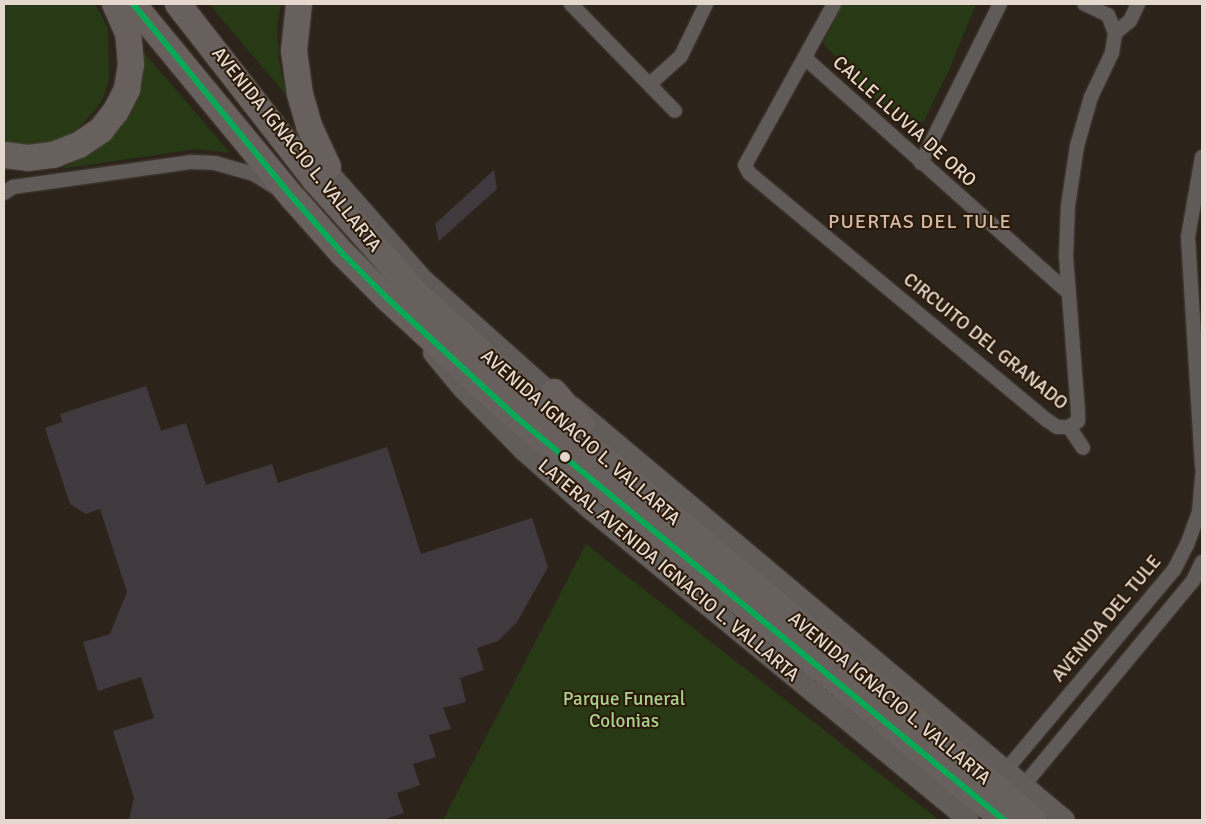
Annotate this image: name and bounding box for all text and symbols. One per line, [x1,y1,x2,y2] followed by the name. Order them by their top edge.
[206,43,386,257] street label: AVENIDA IGNACIO L. VALLARTA
[828,52,980,192] street label: CALLE LLUVIA DE ORO
[826,209,1014,233] district label: PUERTAS DEL TULE
[898,269,1072,415] street label: CIRCUITO DEL GRANADO
[476,345,684,531] street label: AVENIDA IGNACIO L. VALLARTA
[560,452,570,462] unlabelled marker
[533,455,803,687] street label: LATERAL AVENIDA IGNACIO L. VALLARTA
[1047,551,1167,687] street label: AVENIDA DEL TULE
[783,608,995,790] street label: AVENIDA IGNACIO L. VALLARTA
[563,689,685,733] park label: Parque Funeral Colonias

